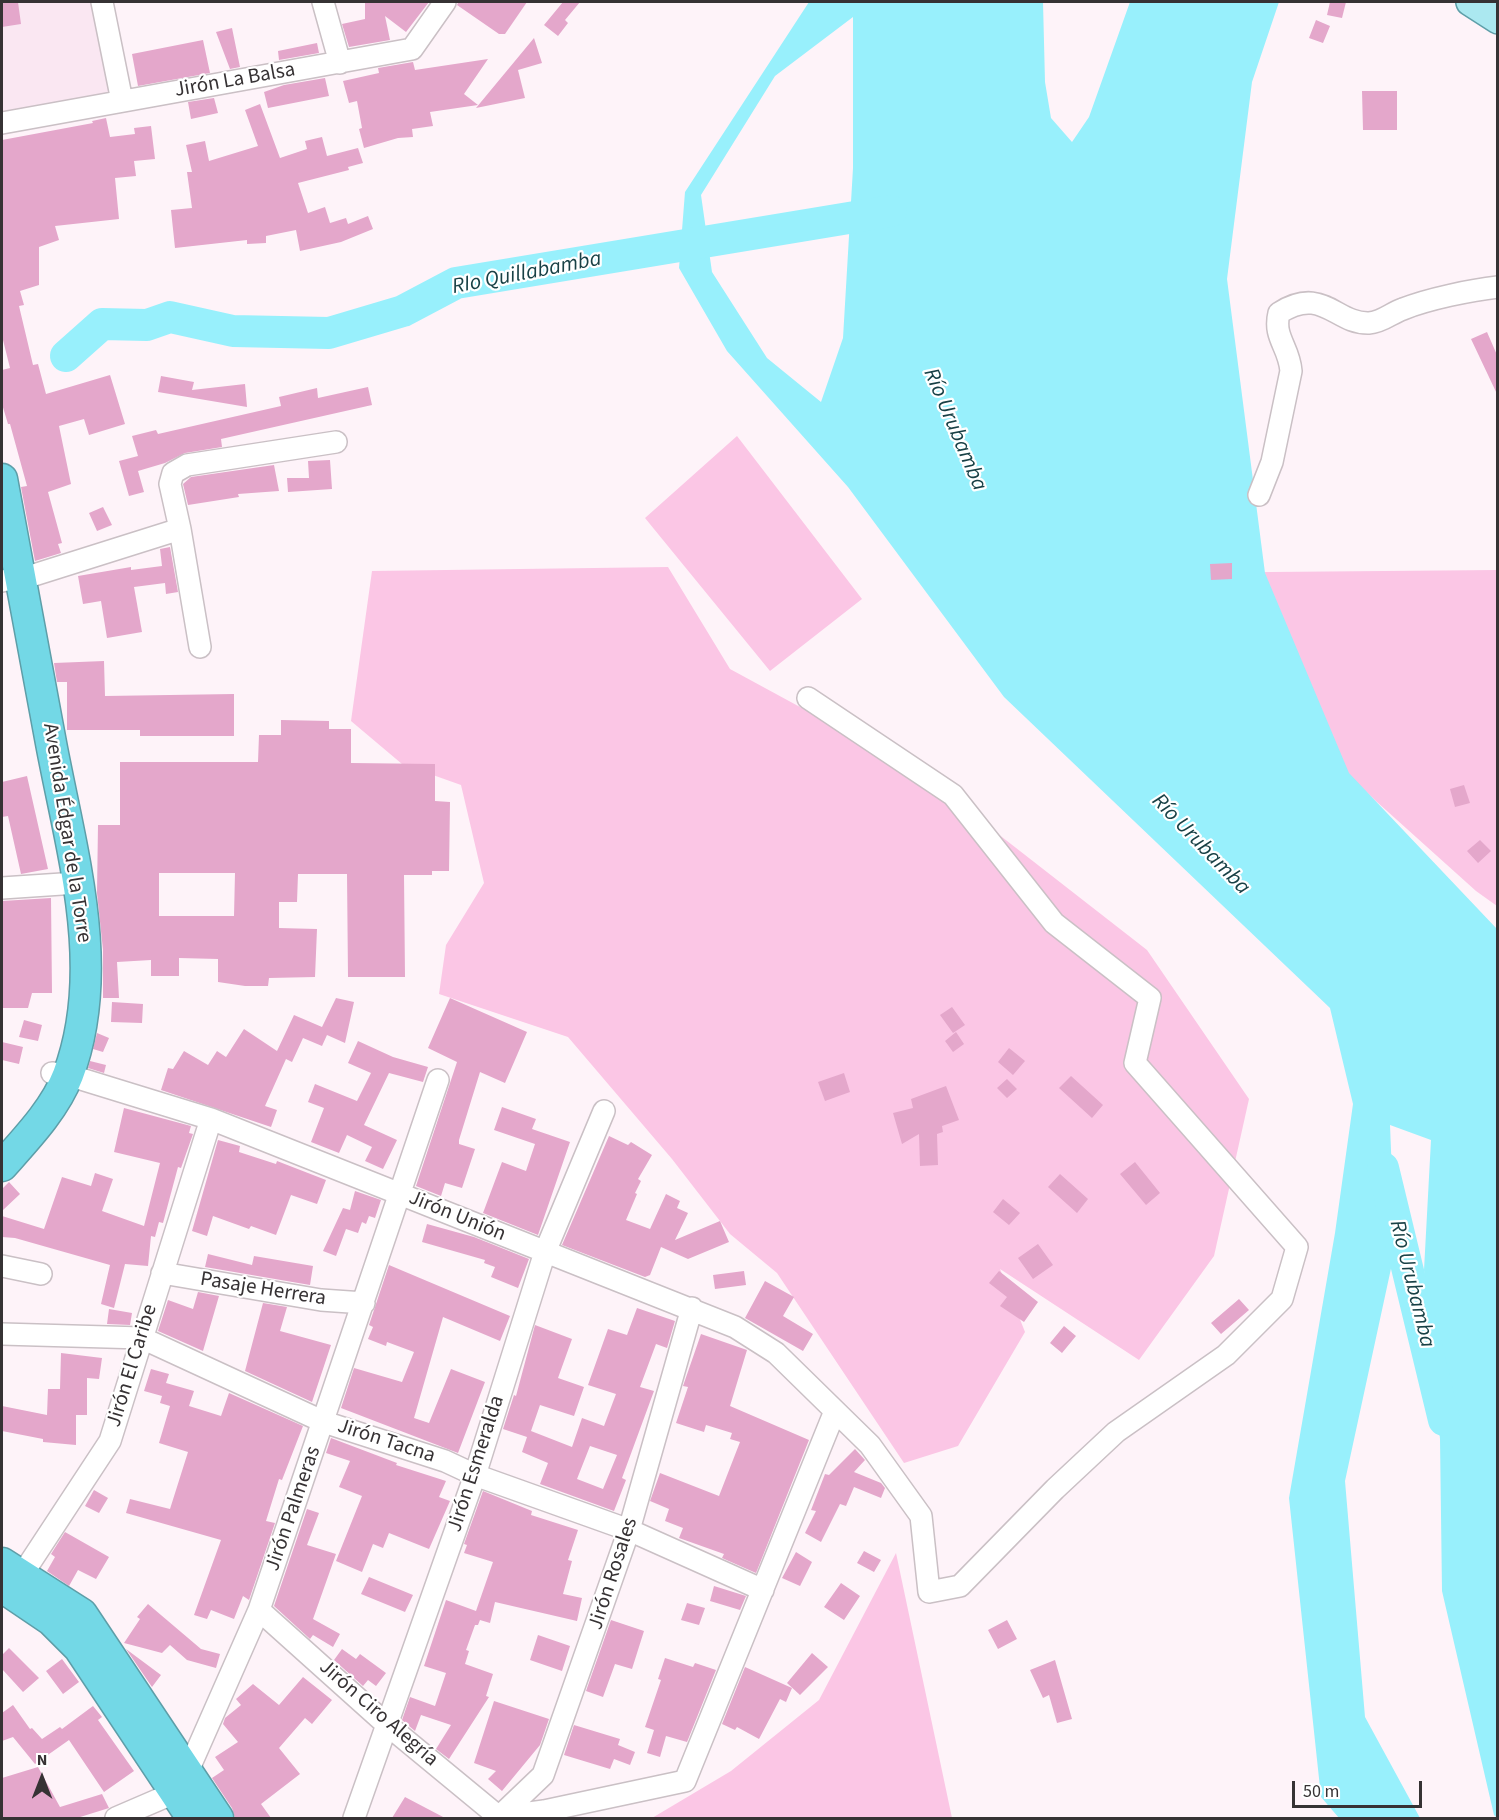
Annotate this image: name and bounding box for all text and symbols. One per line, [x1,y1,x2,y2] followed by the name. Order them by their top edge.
[173,58,297,104] street label: Jirón La Balsa
[450,247,604,301] water label: RIo Quillabamba
[916,365,992,495] water label: Río Urubamba
[36,722,96,944] street label: Avenida Édgar de la Torre
[1145,789,1255,901] water label: Río Urubamba
[405,1186,509,1248] street label: Jirón Unión
[1382,1218,1440,1350] water label: Río Urubamba
[198,1268,328,1312] street label: Pasaje Herrera
[102,1302,164,1430] street label: Jirón El Caribe
[443,1393,511,1535] street label: Jirón Esmeralda
[334,1414,438,1470] street label: Jirón Tacna
[261,1443,327,1575] street label: Jirón Palmeras
[584,1515,644,1633] street label: Jirón Rosales
[313,1655,443,1773] street label: Jirón Ciro Alegría
[12,1748,72,1808] north arrow
[37,1749,47,1771] text: N
[1295,1769,1426,1807] scale bar
[1303,1779,1339,1804] text: 50 m

